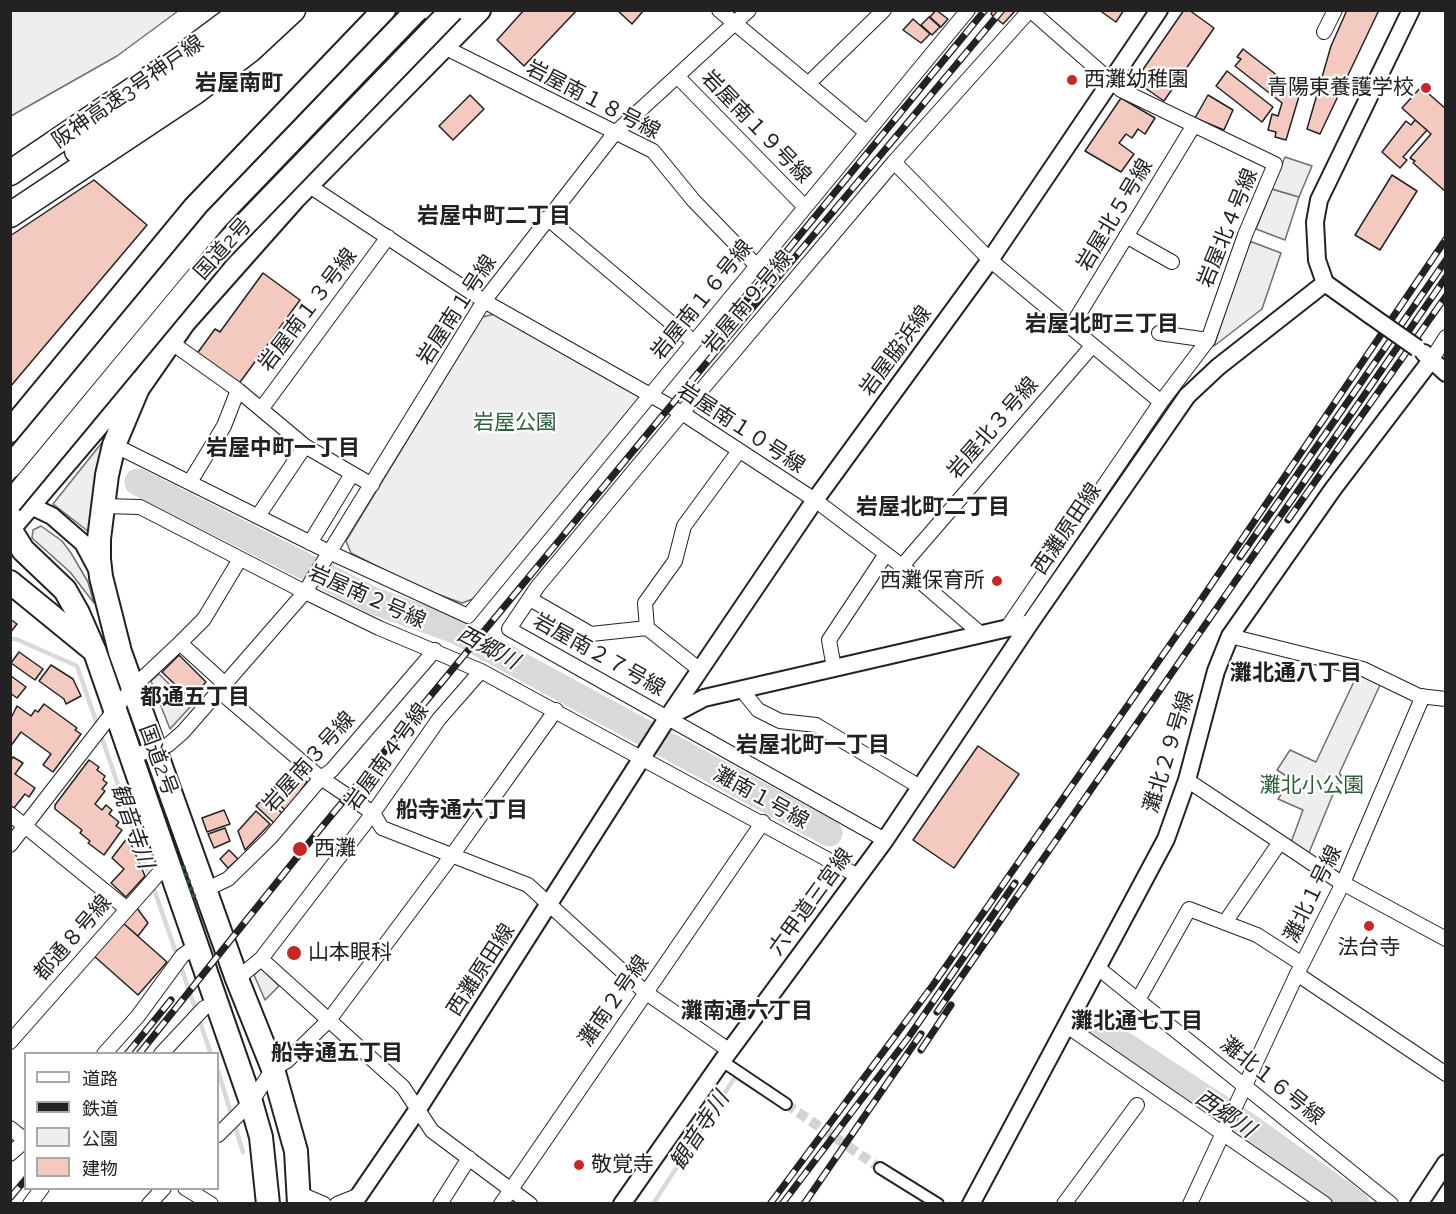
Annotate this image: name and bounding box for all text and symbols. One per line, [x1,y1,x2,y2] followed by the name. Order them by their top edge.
[47,30,209,154] street label: 阪神高速3号神戸線
[522,55,664,145] street label: 岩屋南１８号線
[696,65,816,189] street label: 岩屋南１９号線
[1084,67,1189,93] place label: 西灘幼稚園
[195,70,283,96] district label: 岩屋南町
[1065,73,1079,87] marker: 西灘幼稚園
[1267,75,1414,101] place label: 青陽東養護学校
[1419,81,1433,95] marker: 青陽東養護学校
[1072,155,1158,275] street label: 岩屋北５号線
[1193,165,1263,291] street label: 岩屋北４号線
[417,203,571,229] district label: 岩屋中町二丁目
[189,213,257,285] street label: 国道2号
[646,235,758,365] street label: 岩屋南１６号線
[254,244,362,376] street label: 岩屋南１３号線
[698,246,798,358] street label: 岩屋南９号線
[412,250,502,370] street label: 岩屋南１号線
[855,301,937,401] street label: 岩屋脇浜線
[1025,311,1179,337] district label: 岩屋北町三丁目
[942,372,1044,484] street label: 岩屋北３号線
[672,377,810,479] street label: 岩屋南１０号線
[473,410,557,436] park label: 岩屋公園
[206,435,360,461] district label: 岩屋中町一丁目
[1027,478,1107,580] street label: 西灘原田線
[856,494,1010,520] district label: 岩屋北町二丁目
[304,560,430,634] street label: 岩屋南２号線
[880,568,985,594] place label: 西灘保育所
[990,574,1004,588] marker: 西灘保育所
[529,608,669,702] street label: 岩屋南２７号線
[453,621,523,675] water label: 西郷川
[1230,660,1362,686] district label: 灘北通八丁目
[140,684,250,710] district label: 都通五丁目
[1139,688,1199,816] street label: 灘北２９号線
[340,699,434,815] street label: 岩屋南４号線
[257,707,361,817] street label: 岩屋南３号線
[134,721,182,799] street label: 国道2号
[736,732,890,758] district label: 岩屋北町一丁目
[709,762,813,834] street label: 灘南１号線
[1260,773,1364,799] park label: 灘北小公園
[105,780,159,872] water label: 観音寺川
[396,797,528,823] district label: 船寺通六丁目
[314,836,356,862] place label: 西灘
[291,840,309,858] marker: 西灘
[1279,841,1347,947] street label: 灘北１号線
[764,844,858,960] street label: 六甲道三宮線
[29,890,117,986] street label: 都通８号線
[442,919,520,1021] street label: 西灘原田線
[1362,919,1376,933] marker: 法台寺
[1338,935,1400,961] place label: 法台寺
[308,940,392,966] place label: 山本眼科
[285,944,303,962] marker: 山本眼科
[574,951,654,1051] street label: 灘南２号線
[681,998,813,1024] district label: 灘南通六丁目
[1071,1008,1203,1034] district label: 灘北通七丁目
[1215,1032,1329,1130] street label: 灘北１６号線
[271,1040,403,1066] district label: 船寺通五丁目
[24,1052,219,1190] legend
[82,1068,118,1089] text: 道路
[1190,1085,1260,1143] water label: 西郷川
[665,1087,735,1175] water label: 観音寺川
[82,1098,118,1119] text: 鉄道
[82,1128,118,1149] text: 公園
[591,1152,654,1178] place label: 敬覚寺
[82,1158,118,1179] text: 建物
[572,1158,586,1172] marker: 敬覚寺

